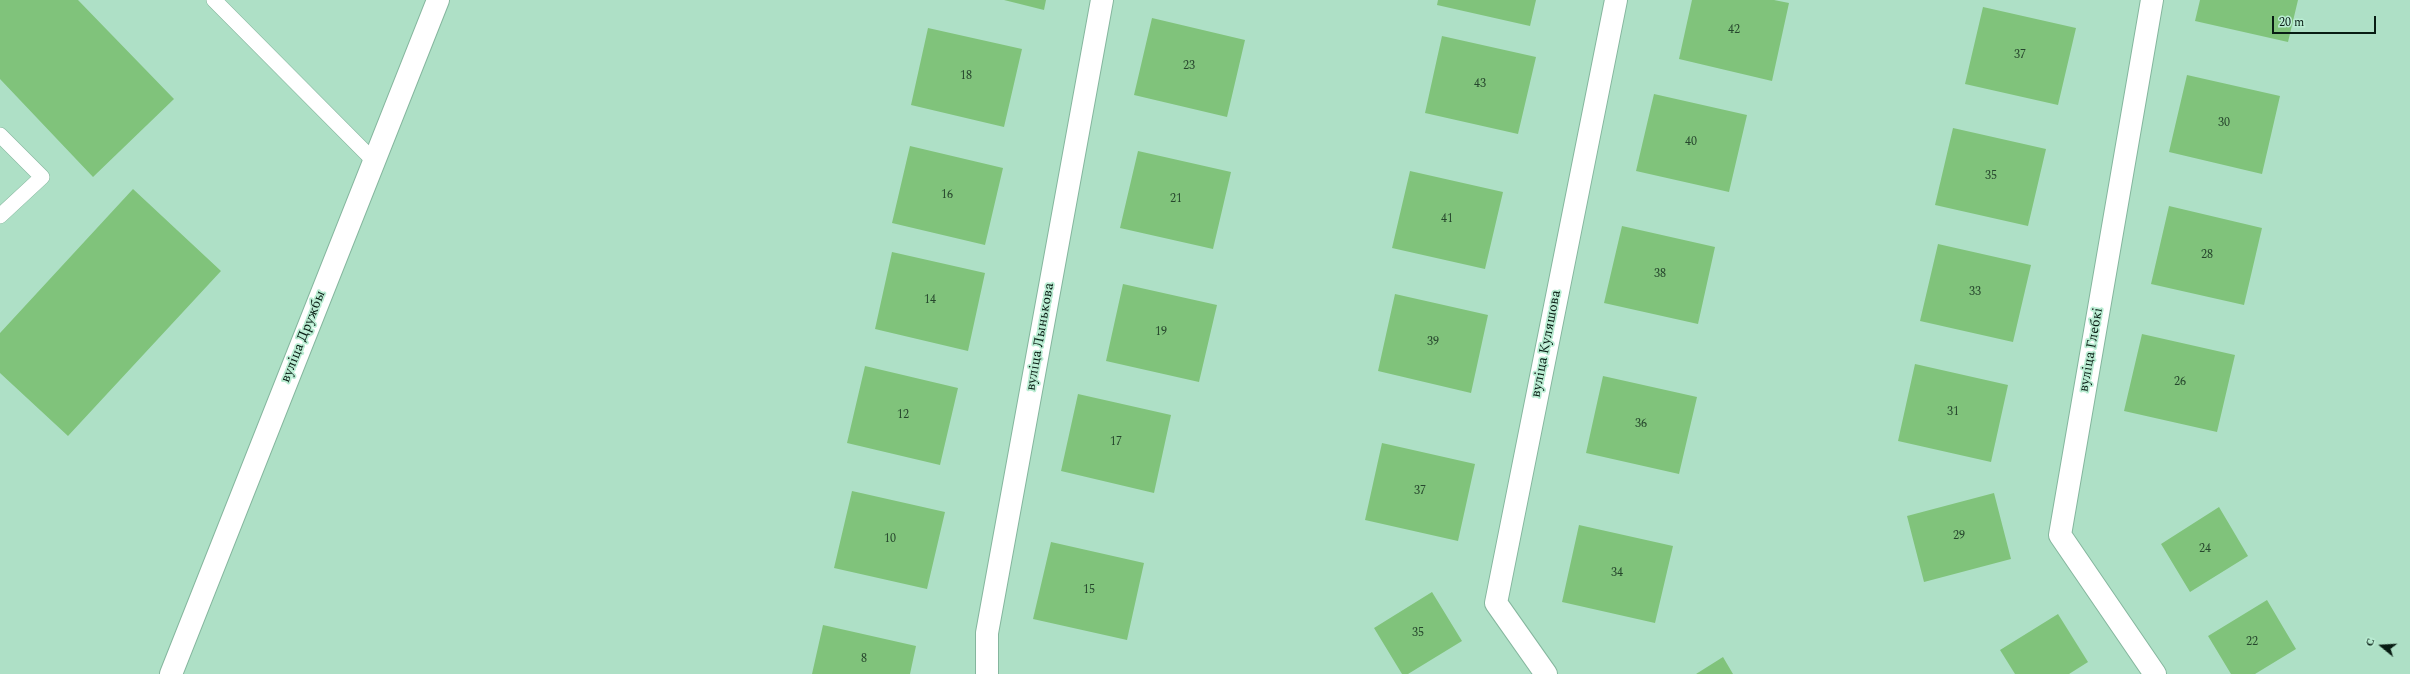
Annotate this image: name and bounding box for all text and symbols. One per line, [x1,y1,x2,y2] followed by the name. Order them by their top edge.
[2274,8,2378,34] scale bar
[2279,13,2304,32] text: 20 m
[1728,24,1740,38] house number: 42
[2014,49,2026,63] house number: 37
[1183,60,1195,74] house number: 23
[960,70,972,84] house number: 18
[1474,78,1486,92] house number: 43
[2218,117,2230,131] house number: 30
[1685,136,1697,150] house number: 40
[1985,170,1997,184] house number: 35
[941,189,953,203] house number: 16
[1170,193,1182,207] house number: 21
[1441,213,1453,227] house number: 41
[2201,249,2213,263] house number: 28
[1654,268,1666,282] house number: 38
[1023,282,1059,392] street label: вуліца Лынькова
[1969,286,1981,300] house number: 33
[278,289,330,385] street label: вуліца Дружбы
[1528,289,1566,399] street label: вуліца Куляшова
[924,294,936,308] house number: 14
[2076,306,2108,394] street label: вуліца Глебкі
[1155,326,1167,340] house number: 19
[1427,336,1439,350] house number: 39
[2174,376,2186,390] house number: 26
[1947,406,1959,420] house number: 31
[897,409,909,423] house number: 12
[1635,418,1647,432] house number: 36
[1110,436,1122,450] house number: 17
[1414,485,1426,499] house number: 37
[1953,530,1965,544] house number: 29
[884,533,896,547] house number: 10
[2199,543,2211,557] house number: 24
[1611,567,1623,581] house number: 34
[1083,584,1095,598] house number: 15
[2362,626,2402,666] north arrow
[1412,627,1424,641] house number: 35
[2246,636,2258,650] house number: 22
[2361,636,2379,648] text: С
[861,653,867,667] house number: 8

